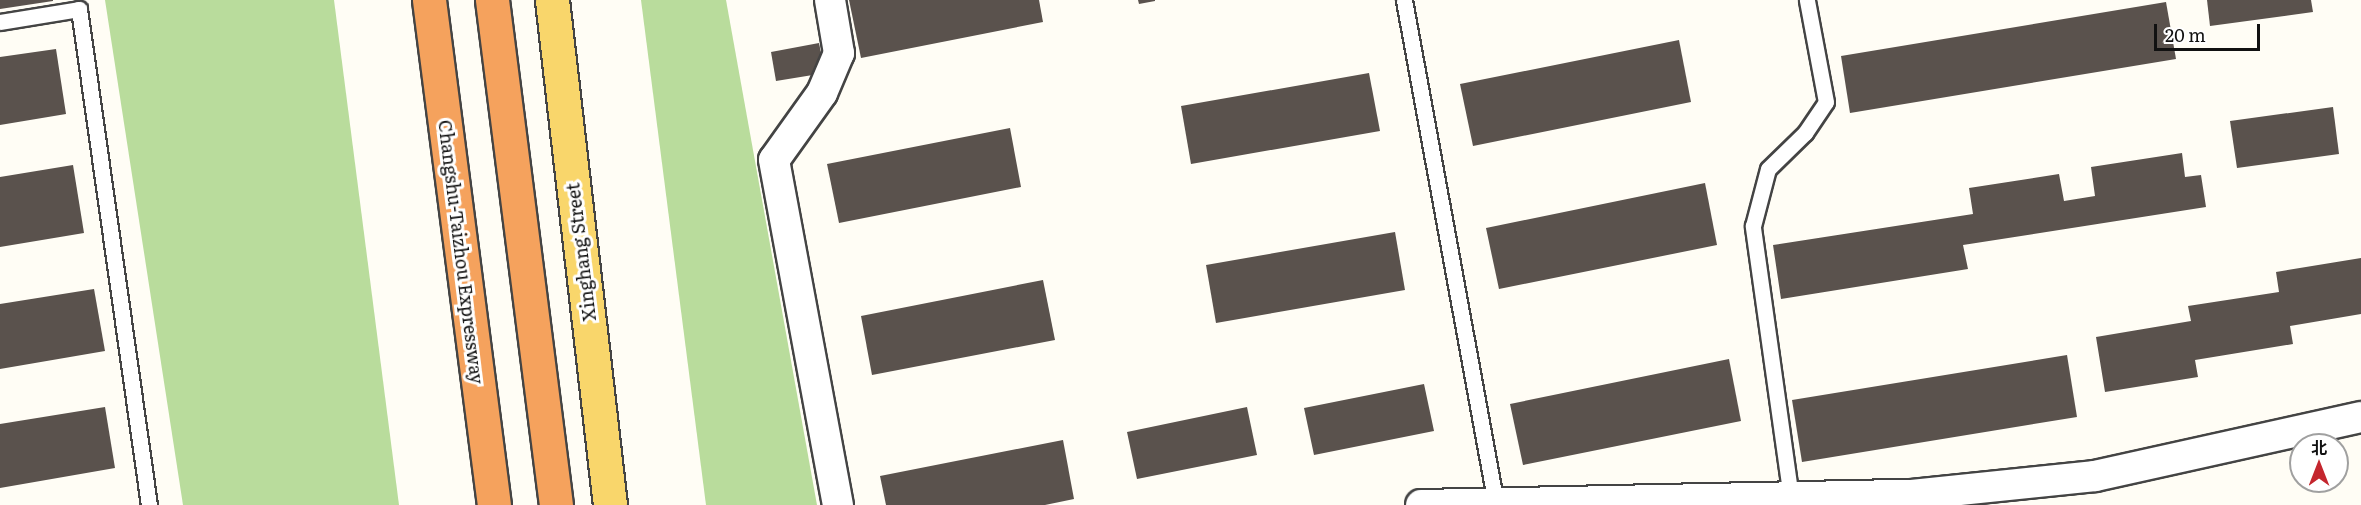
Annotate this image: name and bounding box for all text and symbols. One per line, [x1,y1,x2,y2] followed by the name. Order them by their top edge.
[2157,12,2264,50] scale bar
[2165,21,2206,48] text: 20 m
[434,119,488,385] street label: Changshu-Taizhou Expressway
[562,182,600,322] street label: Xinghang Street
[2289,433,2349,493] north arrow
[2311,435,2327,459] text: 北

